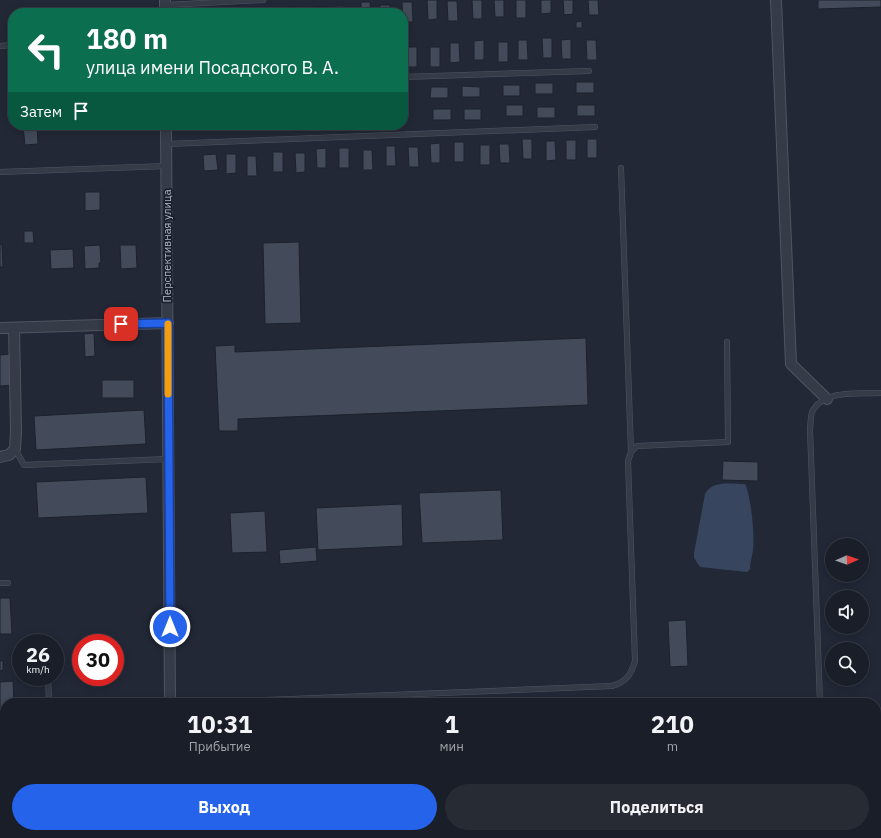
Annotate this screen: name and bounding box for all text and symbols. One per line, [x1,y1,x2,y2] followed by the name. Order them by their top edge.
[86,20,168,57] text: 180 m
[20,24,72,76] icon: left
[86,56,339,79] text: улица имени Посадского В. А.
[70,100,92,122] icon: arrive
[20,102,62,121] text: Затем
[160,189,174,303] street label: Перспективная улица
[104,307,138,341] pin
[110,313,132,335] icon: arrive
[825,538,869,582] north arrow
[825,538,869,686] map controls
[825,590,869,634] button: sound
[149,606,191,648] position arrow
[72,634,124,686] speed limit sign: 30
[26,641,50,668] text: 26
[825,642,869,686] button: search
[26,663,50,676] text: km/h
[187,708,253,740] text: 10:31
[444,708,459,740] text: 1
[651,708,694,740] text: 210
[189,738,251,755] text: Прибытие
[439,738,464,755] text: мин
[667,738,678,755] text: m
[12,784,437,830] button: Выход
[445,784,869,830] button: Поделиться

